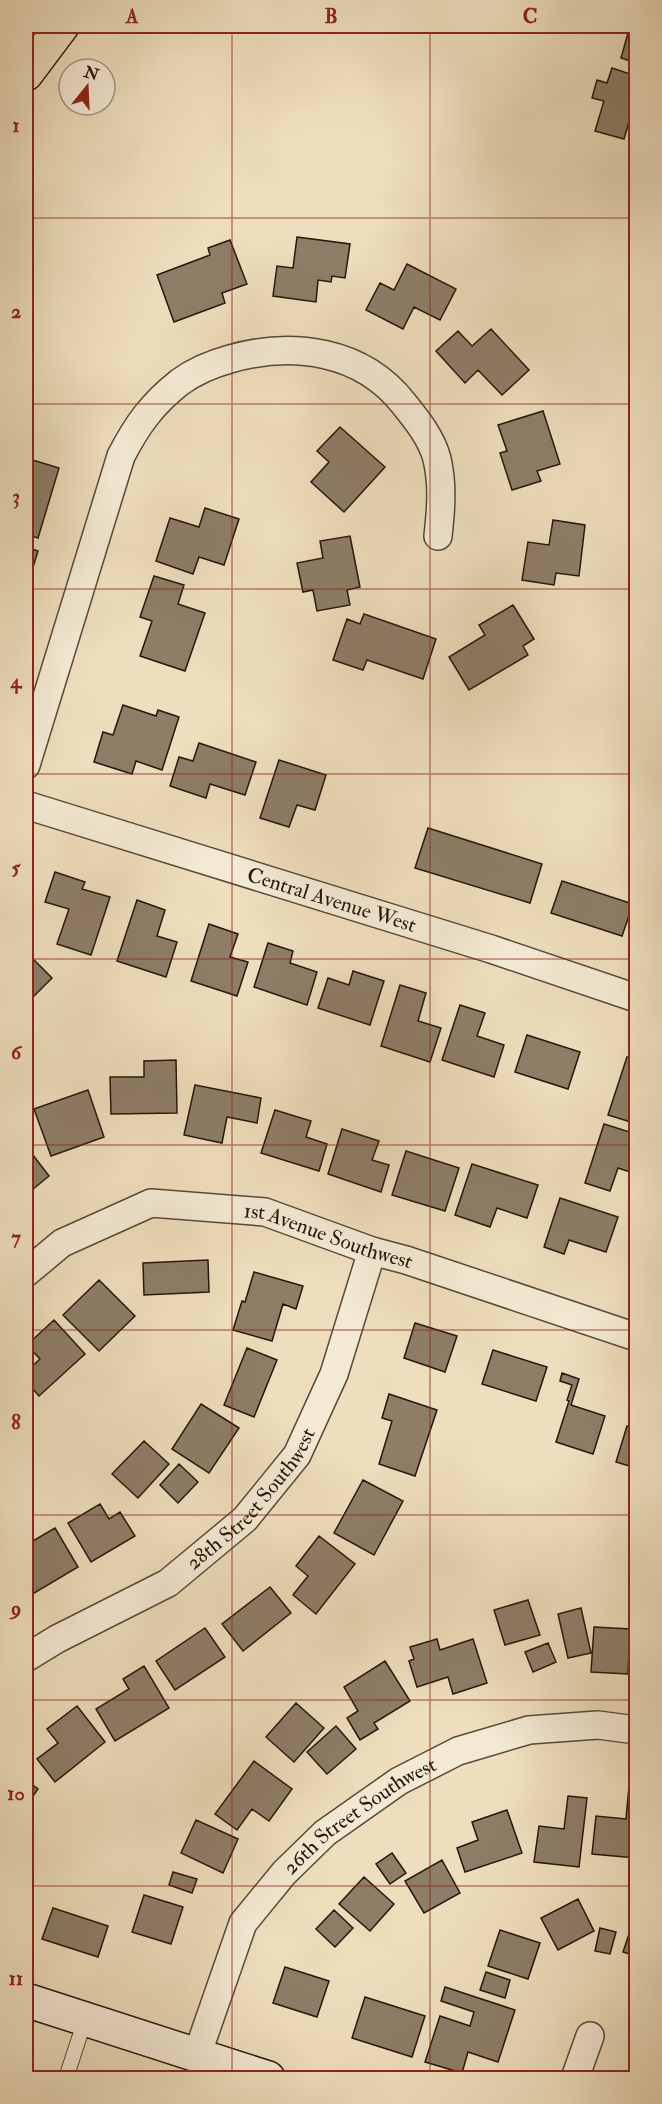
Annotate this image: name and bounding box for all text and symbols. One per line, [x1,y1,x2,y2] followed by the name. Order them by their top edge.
[125,4,139,29] text: A
[324,4,338,29] text: B
[523,4,537,29] text: C
[57,57,117,117] north arrow
[80,62,102,86] text: N
[12,113,20,138] text: 1
[11,299,21,324] text: 2
[12,484,20,509] text: 3
[10,669,23,694] text: 4
[12,855,22,880] text: 5
[244,861,420,939] street label: Central Avenue West
[11,1040,23,1065] text: 6
[243,1197,417,1275] street label: 1st Avenue Southwest
[11,1225,21,1250] text: 7
[11,1410,21,1435] text: 8
[181,1423,322,1576] street label: 28th Street Southwest
[9,1596,21,1621] text: 9
[277,1751,441,1881] street label: 26th Street Southwest
[7,1781,25,1806] text: 10
[9,1966,23,1991] text: 11

